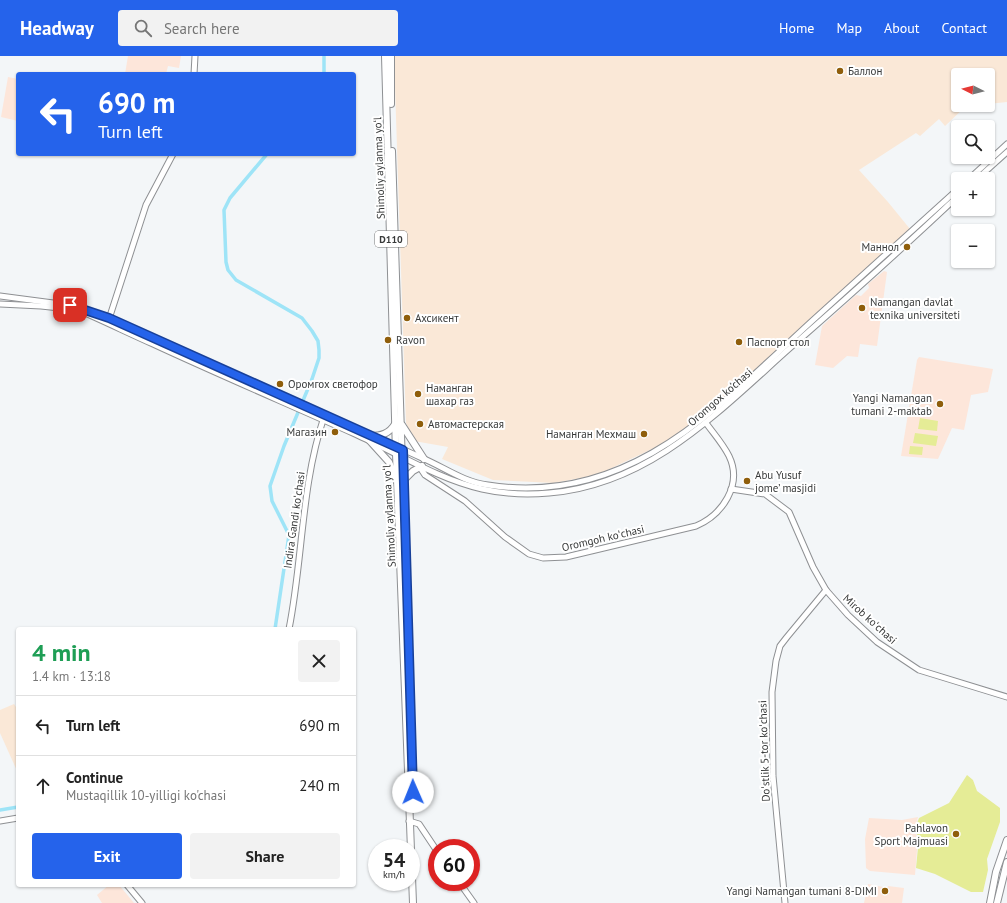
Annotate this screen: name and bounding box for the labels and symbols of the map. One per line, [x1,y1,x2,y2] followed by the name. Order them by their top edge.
[848,64,882,78] place label: Баллон
[835,66,845,76] marker: Баллон
[951,68,995,112] north arrow
[370,116,388,219] street label: Shimoliy aylanma yoʻl
[375,231,407,247] road number: D110
[862,240,899,254] place label: Маннол
[902,242,912,252] marker: Маннол
[53,288,87,322] pin
[870,295,960,322] place label: Namangan davlat texnika universiteti
[857,303,867,313] marker: Namangan davlat texnika universiteti
[415,311,459,325] place label: Ахсикент
[402,313,412,323] marker: Ахсикент
[396,333,425,347] place label: Ravon
[383,335,393,345] marker: Ravon
[747,335,810,349] place label: Паспорт стол
[734,337,744,347] marker: Паспорт стол
[685,365,755,429] street label: Oromgox ko‘chasi
[288,377,378,391] place label: Оромгох светофор
[275,379,285,389] marker: Оромгох светофор
[426,381,474,408] place label: Наманган шахар газ
[413,389,423,399] marker: Наманган шахар газ
[851,391,932,418] place label: Yangi Namangan tumani 2-maktab
[935,399,945,409] marker: Yangi Namangan tumani 2-maktab
[428,417,504,431] place label: Автомастерская
[415,419,425,429] marker: Автомастерская
[287,425,327,439] place label: Магазин
[330,427,340,437] marker: Магазин
[546,427,636,441] place label: Наманган Мехмаш
[639,429,649,439] marker: Наманган Мехмаш
[379,464,399,568] street label: Shimoliy aylanma yoʻl
[755,468,816,495] place label: Abu Yusuf jome’ masjidi
[280,471,308,569] street label: Indira Gandi koʻchasi
[742,476,752,486] marker: Abu Yusuf jome’ masjidi
[560,522,646,554] street label: Oromgoh koʻchasi
[840,591,900,647] street label: Mirob koʻchasi
[755,700,773,802] street label: Doʻstlik 5-tor koʻchasi
[392,771,434,813] position arrow
[875,821,948,848] place label: Pahlavon Sport Majmuasi
[951,829,961,839] marker: Pahlavon Sport Majmuasi
[428,839,480,891] speed limit sign: 60
[727,884,877,898] place label: Yangi Namangan tumani 8-DIMI
[880,886,890,896] marker: Yangi Namangan tumani 8-DIMI

